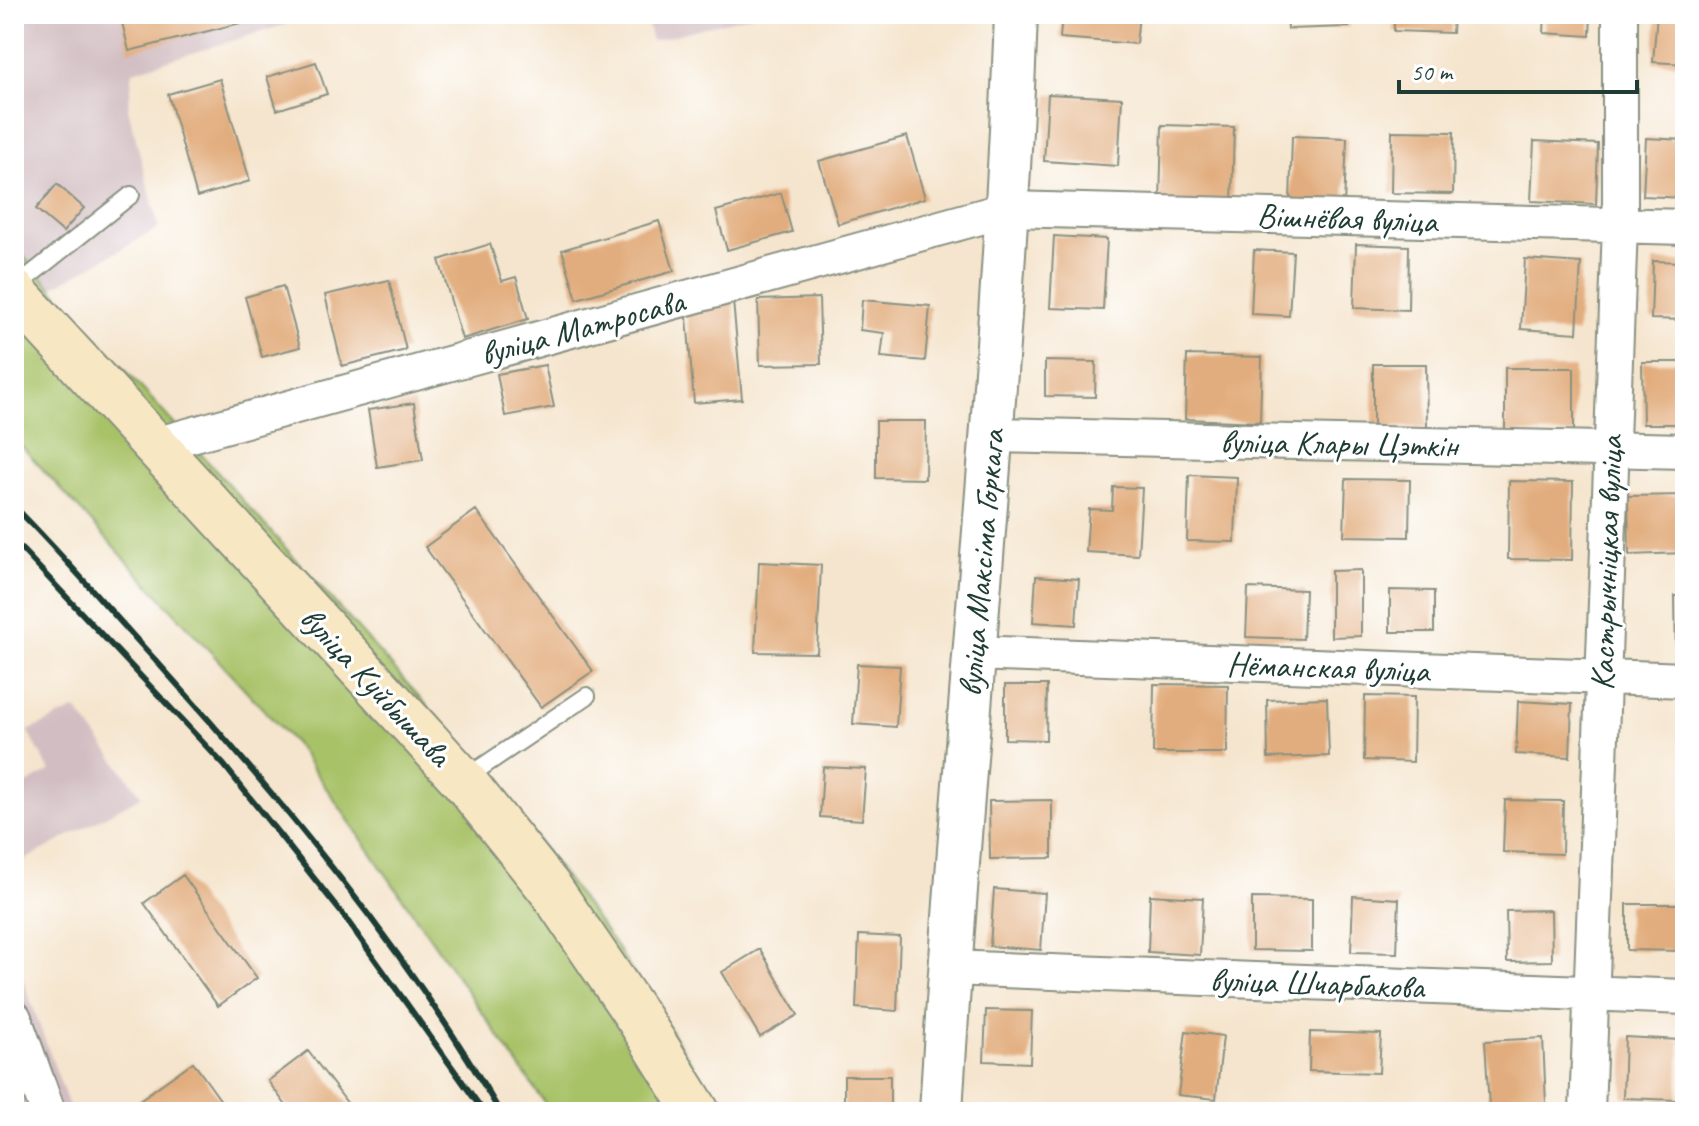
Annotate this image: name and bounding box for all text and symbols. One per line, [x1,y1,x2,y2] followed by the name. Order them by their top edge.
[1399,44,1637,94] scale bar
[1411,57,1454,87] text: 50 m
[1256,193,1440,243] street label: Вішнёвая вуліца
[475,279,691,375] street label: вуліца Матросава
[1220,419,1460,467] street label: вуліца Клары Цэткін
[948,426,1014,698] street label: вуліца Максіма Горкага
[1580,433,1632,691] street label: Кастрычніцкая вуліца
[291,597,463,777] street label: вуліца Куйбышава
[1226,642,1432,692] street label: Нёманская вуліца
[1209,958,1427,1008] street label: вуліца Шчарбакова

